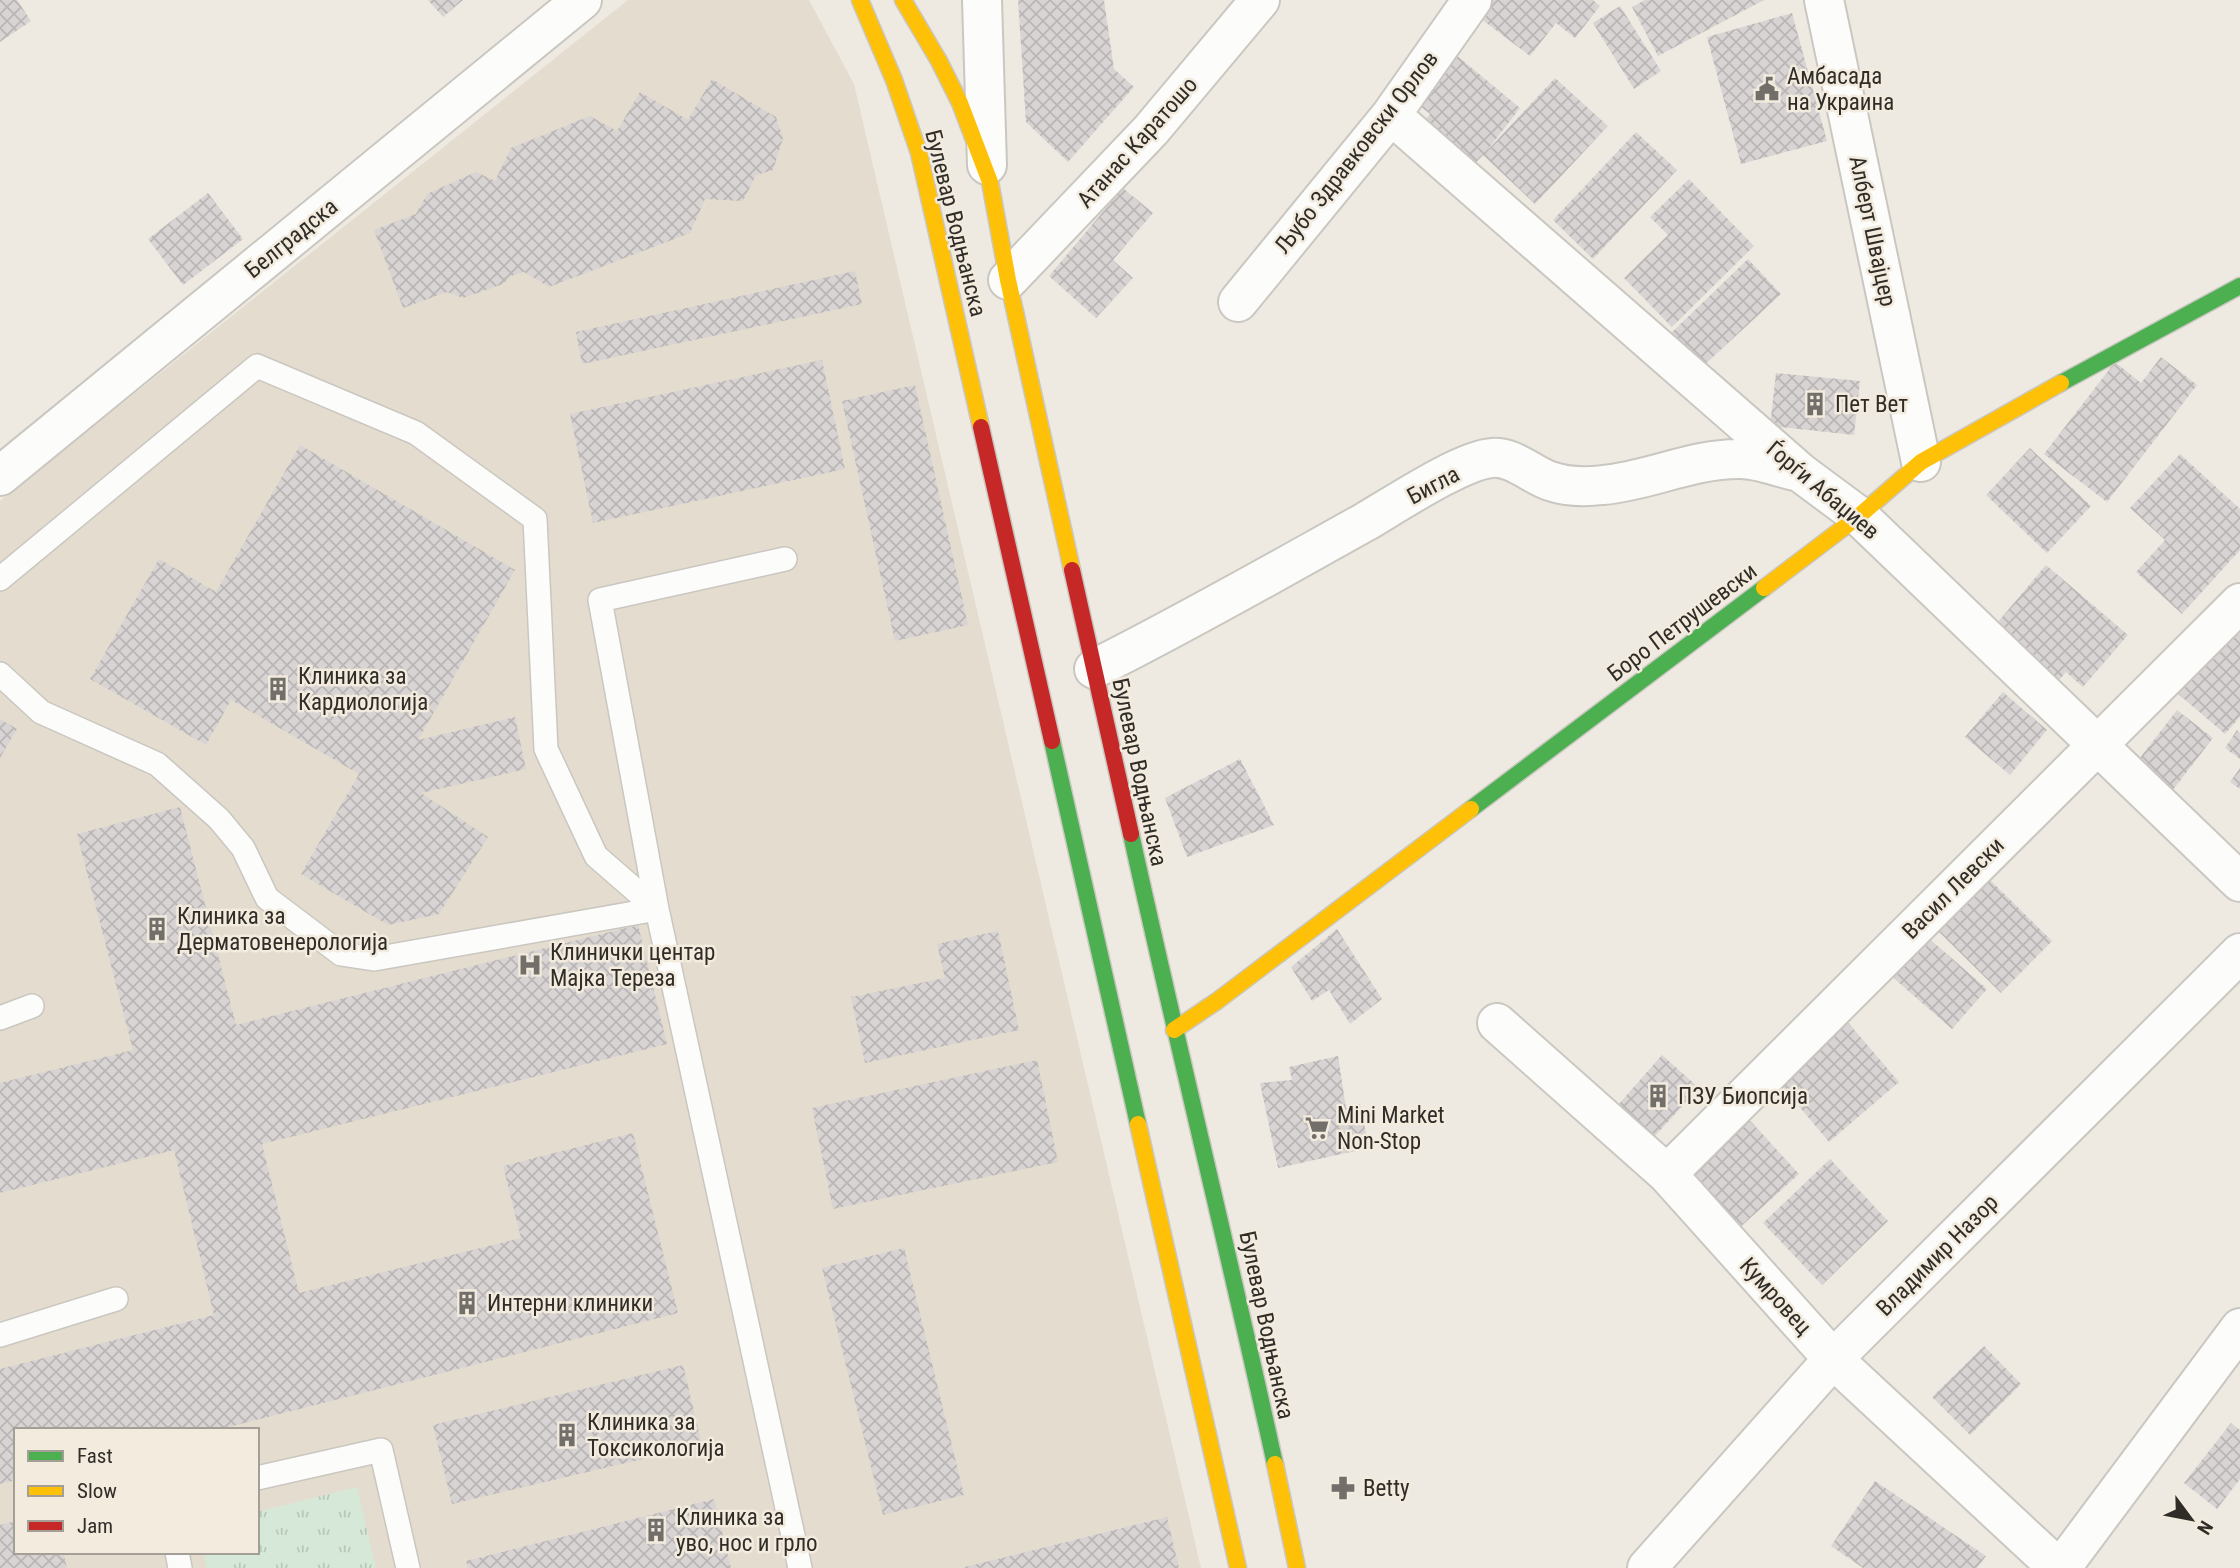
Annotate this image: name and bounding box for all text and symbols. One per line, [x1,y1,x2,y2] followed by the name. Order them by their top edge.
[1269,46,1444,259] street label: Љубо Здравковски Орлов
[1787,63,1894,116] place label: Амбасада на Украина
[1072,71,1203,213] street label: Атанас Каратошо
[1753,75,1781,103] public building icon: Амбасада на Украина
[919,127,992,319] street label: Булевар Водњанска
[1843,153,1902,309] street label: Алберт Швајцер
[240,193,343,284] street label: Белградска
[1801,390,1829,418] building icon: Пет Вет
[1835,391,1908,418] place label: Пет Вет
[1761,435,1885,545] street label: Ѓорѓи Абаџиев
[1403,461,1464,510] street label: Бигла
[1602,558,1762,687] street label: Боро Петрушевски
[298,663,428,716] place label: Клиника за Кардиологија
[264,675,292,703] building icon: Клиника за Кардиологија
[1106,676,1173,869] street label: Булевар Водњанска
[1897,832,2010,945] street label: Васил Левски
[177,903,388,956] place label: Клиника за Дерматовенерологија
[143,915,171,943] building icon: Клиника за Дерматовенерологија
[550,939,715,992] place label: Клинички центар Мајка Тереза
[516,951,544,979] hospital icon: Клинички центар Мајка Тереза
[1644,1082,1672,1110] building icon: ПЗУ Биопсија
[1678,1083,1808,1110] place label: ПЗУ Биопсија
[1337,1102,1444,1155] place label: Mini Market Non-Stop
[1303,1114,1331,1142] supermarket icon: Mini Market Non-Stop
[1871,1189,2004,1322] street label: Владимир Назор
[1233,1229,1300,1422] street label: Булевар Водњанска
[1734,1252,1817,1340] street label: Кумровец
[453,1289,481,1317] building icon: Интерни клиники
[487,1290,653,1317] place label: Интерни клиники
[587,1409,725,1462] place label: Клиника за Токсикологија
[553,1421,581,1449] building icon: Клиника за Токсикологија
[14,1428,259,1554] legend
[77,1444,113,1468] text: Fast
[1329,1474,1357,1502] pharmacy icon: Betty
[1363,1475,1410,1502] place label: Betty
[77,1479,117,1503] text: Slow
[2156,1484,2226,1554] north arrow
[676,1504,818,1557] place label: Клиника за уво, нос и грло
[77,1514,113,1538] text: Jam
[642,1516,670,1544] building icon: Клиника за уво, нос и грло
[2192,1517,2218,1539] text: N

